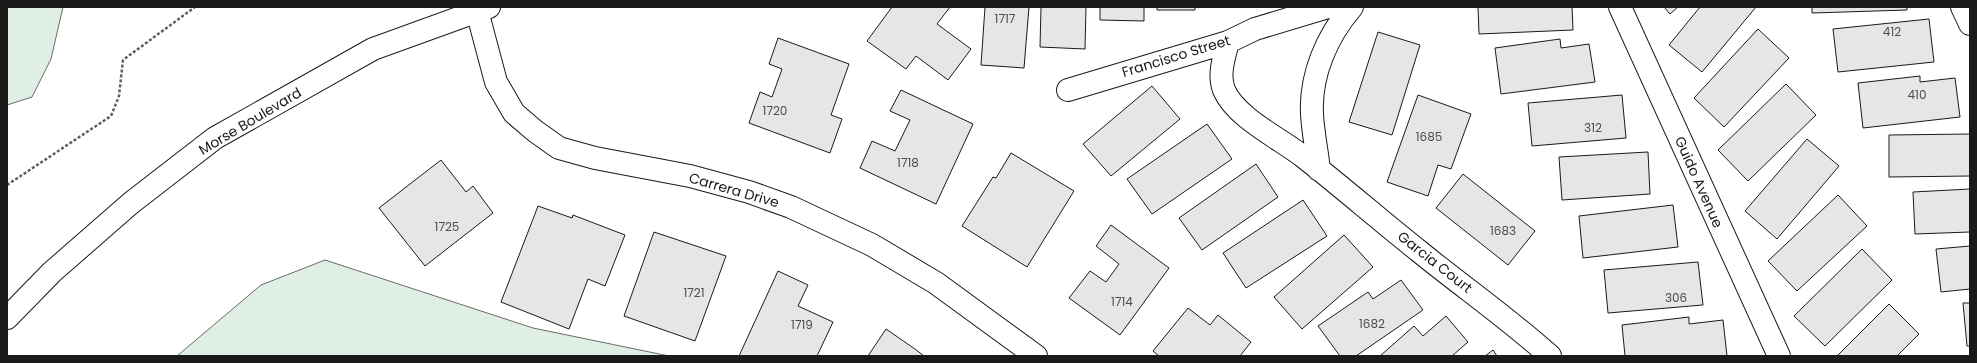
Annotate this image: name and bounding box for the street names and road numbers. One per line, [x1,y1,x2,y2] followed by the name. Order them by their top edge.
[1119,30,1233,82] street label: Francisco Street
[195,82,305,160] street label: Morse Boulevard
[1670,133,1728,231] street label: Guido Avenue
[687,168,782,213] street label: Carrera Drive
[1393,226,1477,298] street label: Garcia Court

